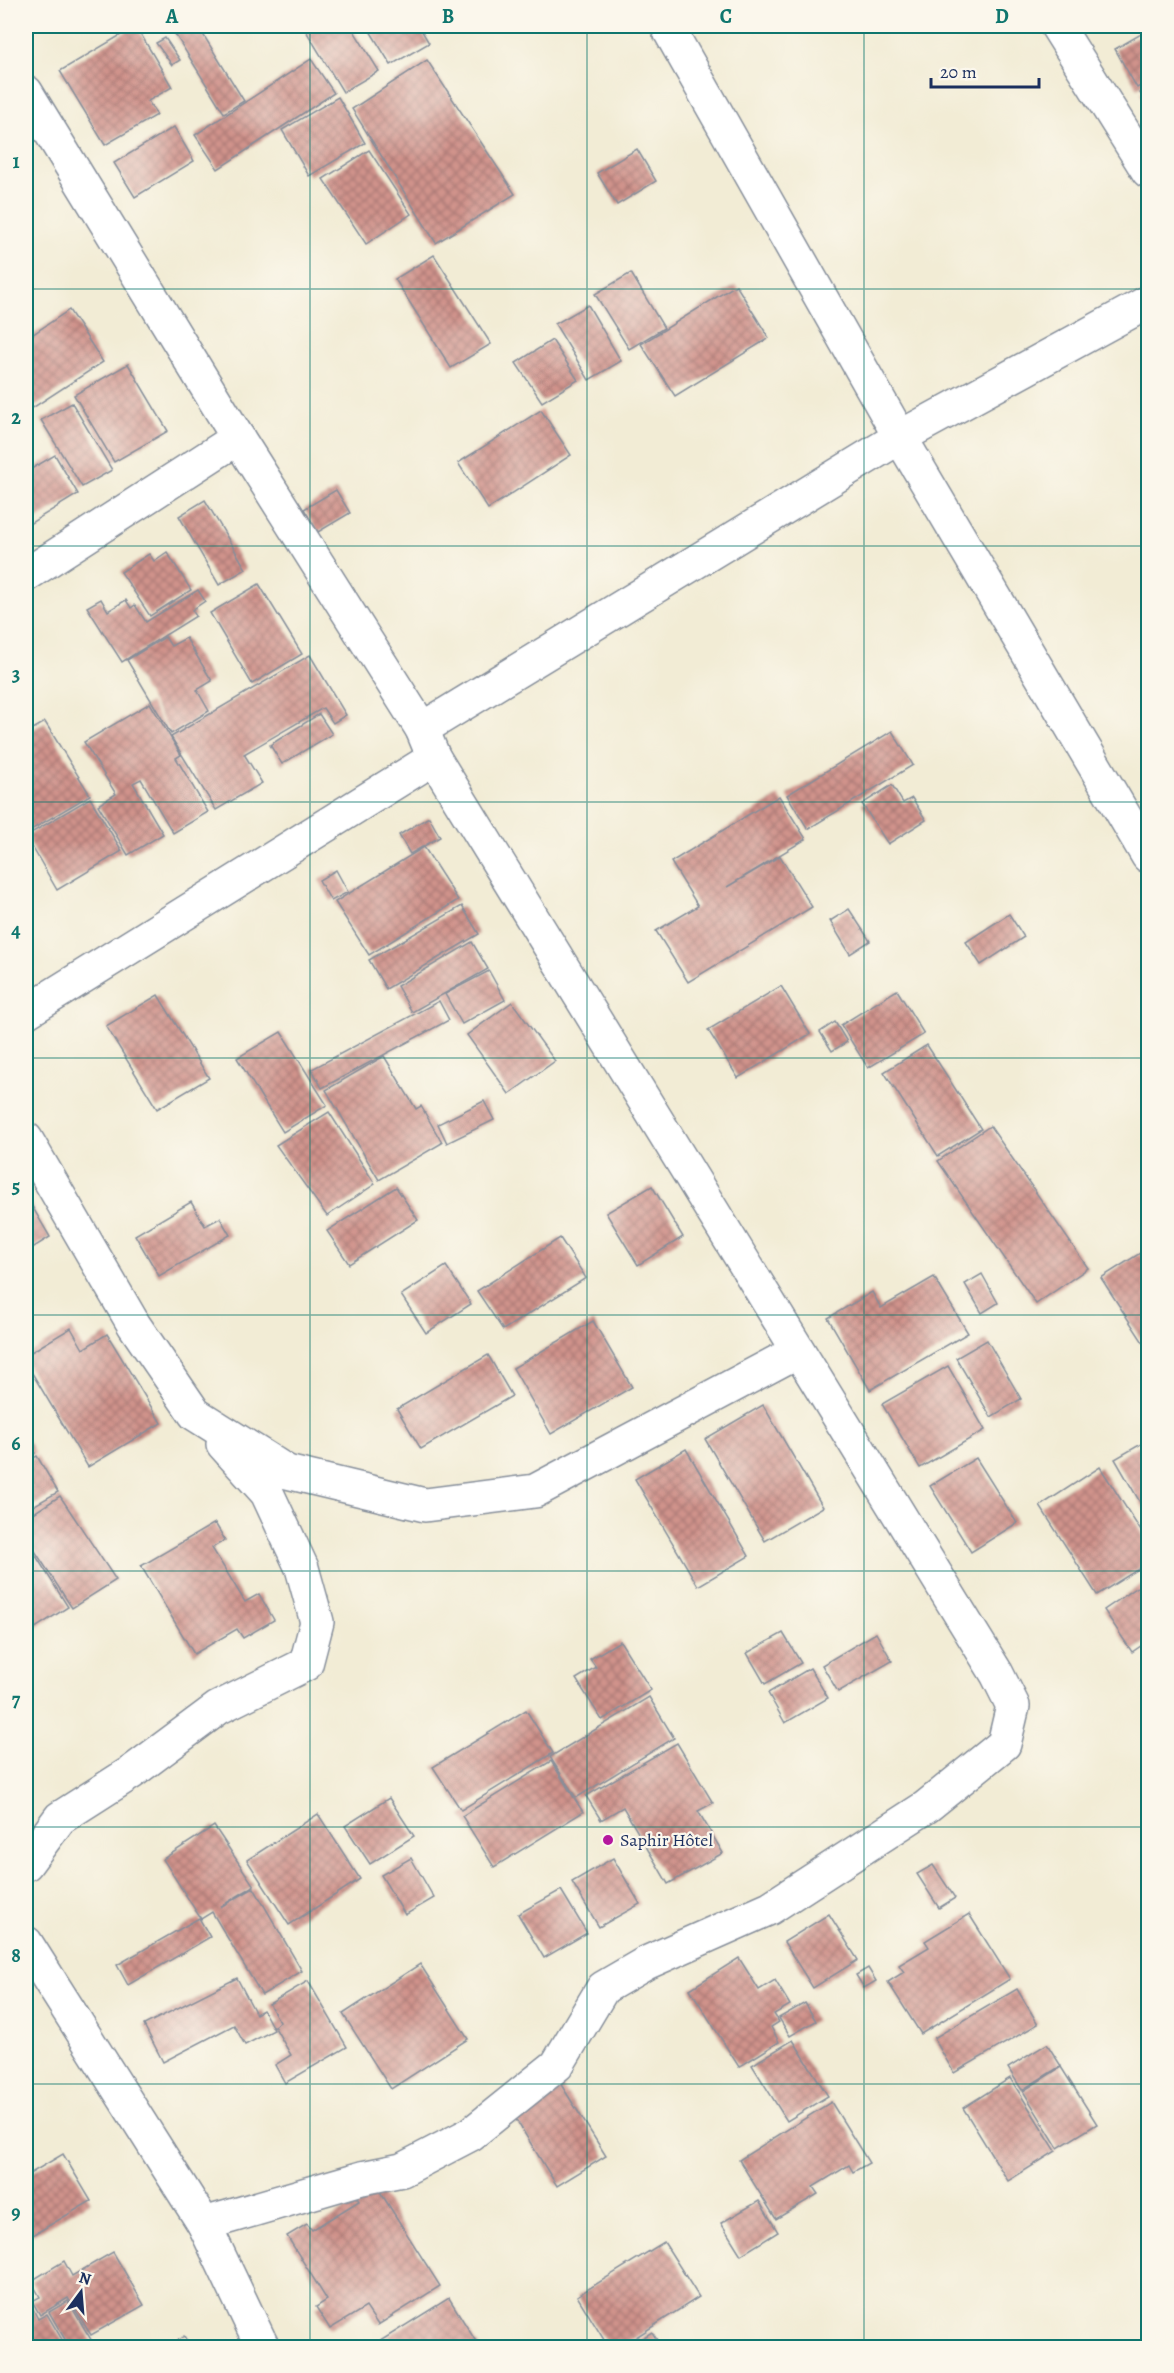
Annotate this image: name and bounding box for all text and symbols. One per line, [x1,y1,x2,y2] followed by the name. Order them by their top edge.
[165,3,179,30] text: A
[442,3,454,30] text: B
[720,3,732,30] text: C
[995,3,1009,30] text: D
[931,51,1039,89] scale bar
[940,60,977,84] text: 20 m
[12,148,20,175] text: 1
[11,404,21,431] text: 2
[12,661,20,688] text: 3
[11,917,21,944] text: 4
[12,1173,20,1200] text: 5
[11,1430,21,1457] text: 6
[12,1686,21,1713] text: 7
[620,1828,713,1852] place label: Saphir Hôtel
[601,1833,615,1847] marker: Saphir Hôtel
[11,1942,21,1969] text: 8
[11,2199,21,2226] text: 9
[51,2262,111,2322] north arrow
[76,2266,94,2291] text: N

